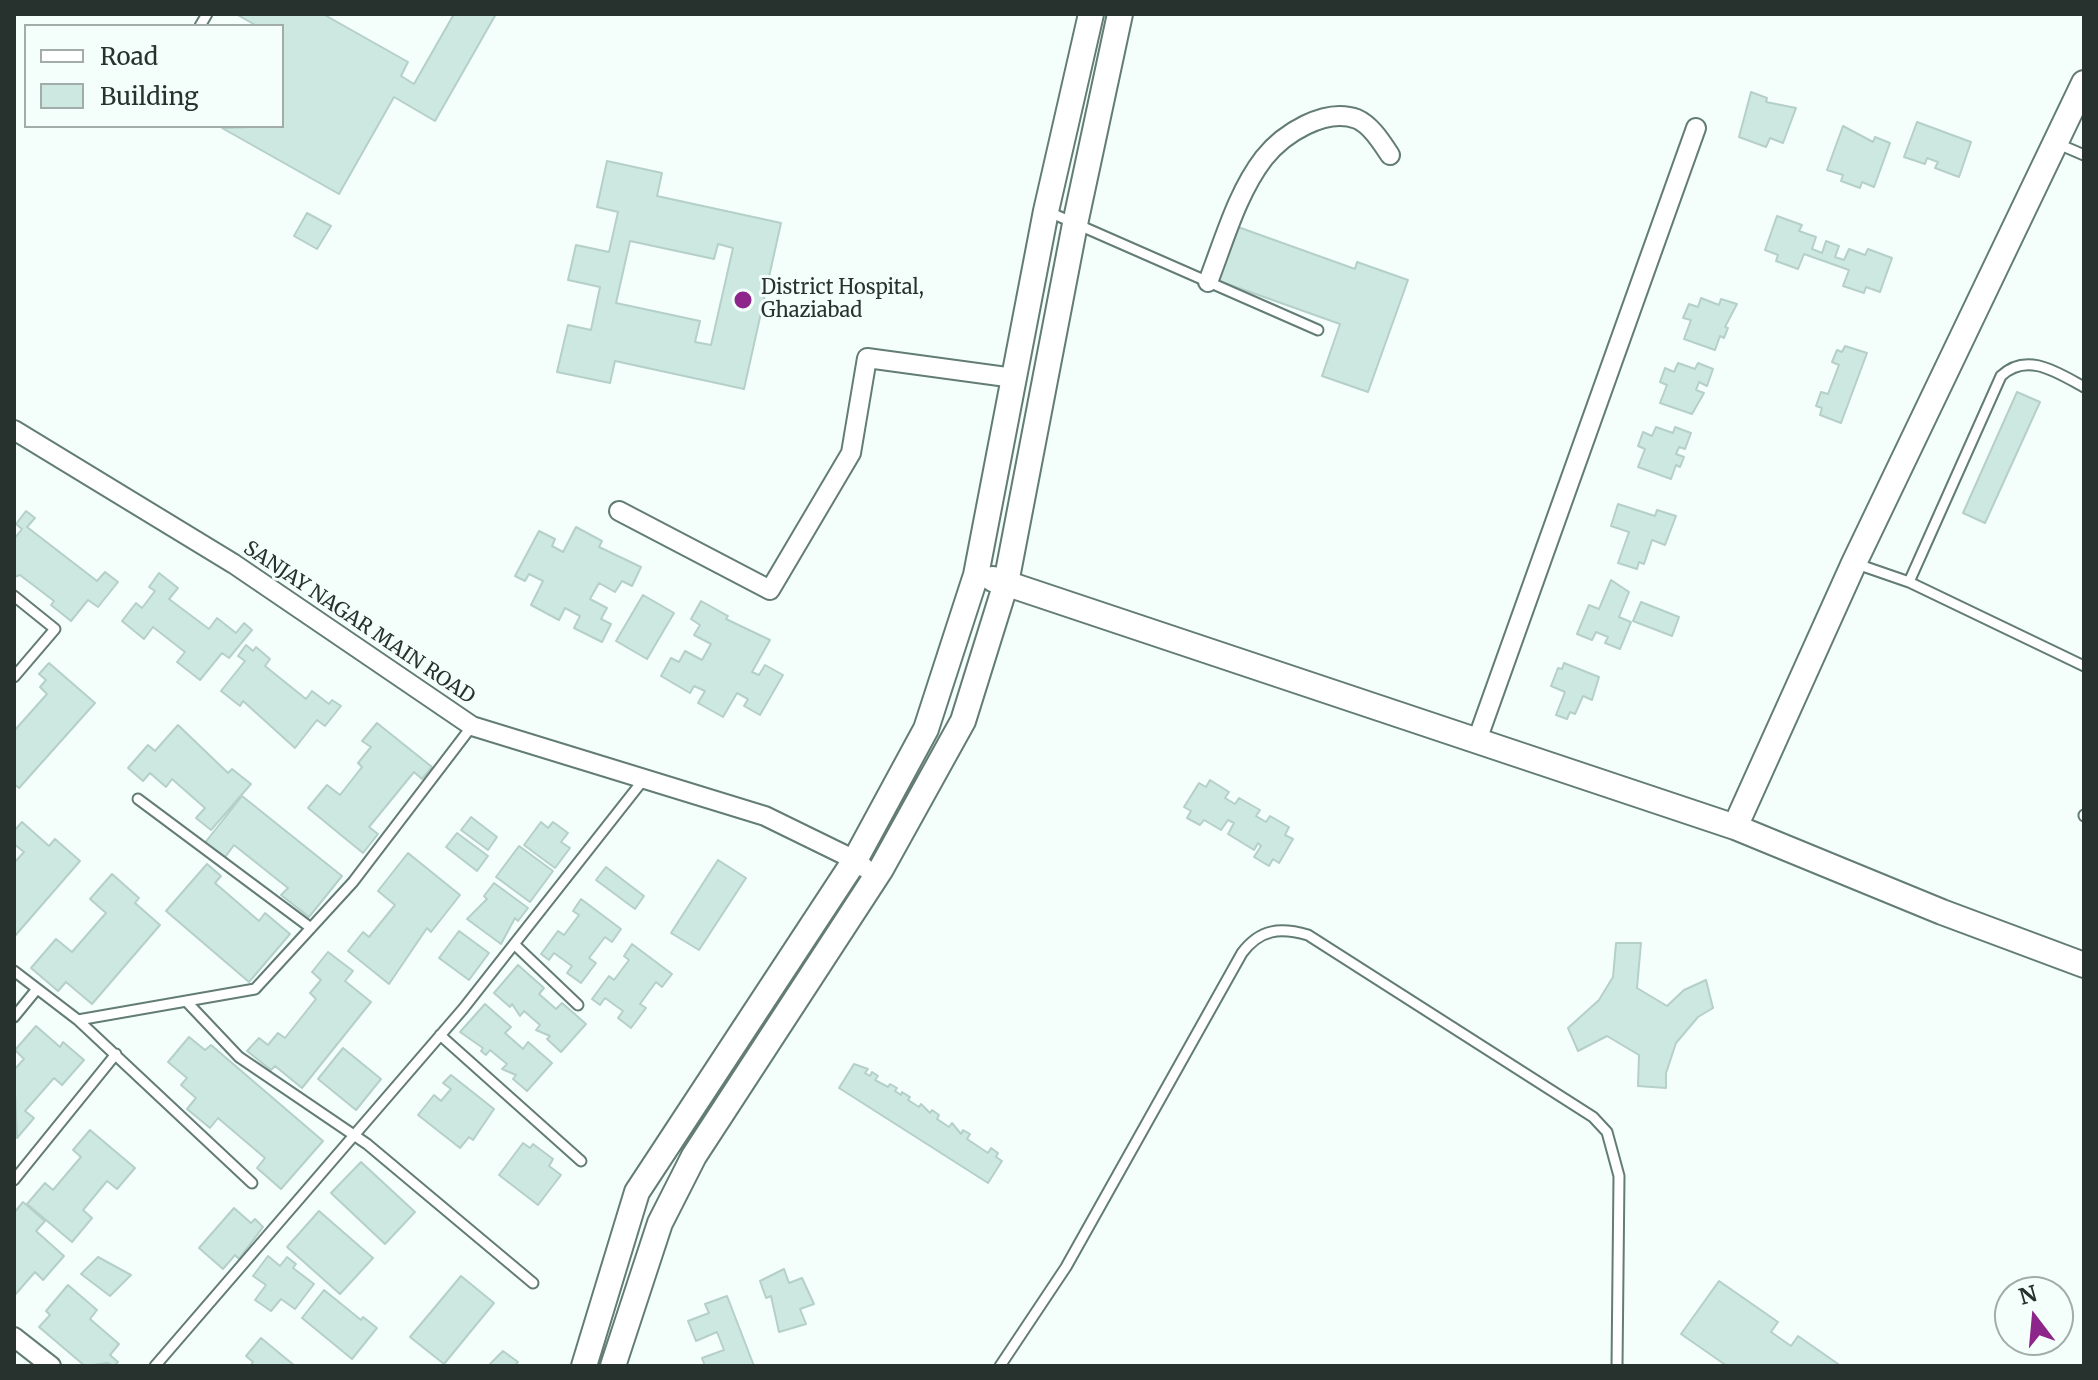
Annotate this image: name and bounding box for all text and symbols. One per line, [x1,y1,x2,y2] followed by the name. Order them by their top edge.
[24,24,284,128] legend
[100,41,158,72] text: Road
[100,81,199,112] text: Building
[761,276,924,323] place label: District Hospital, Ghaziabad
[732,289,754,311] marker: District Hospital, Ghaziabad
[239,536,479,710] street label: SANJAY NAGAR MAIN ROAD
[1994,1276,2074,1356] north arrow
[2016,1279,2040,1311] text: N

